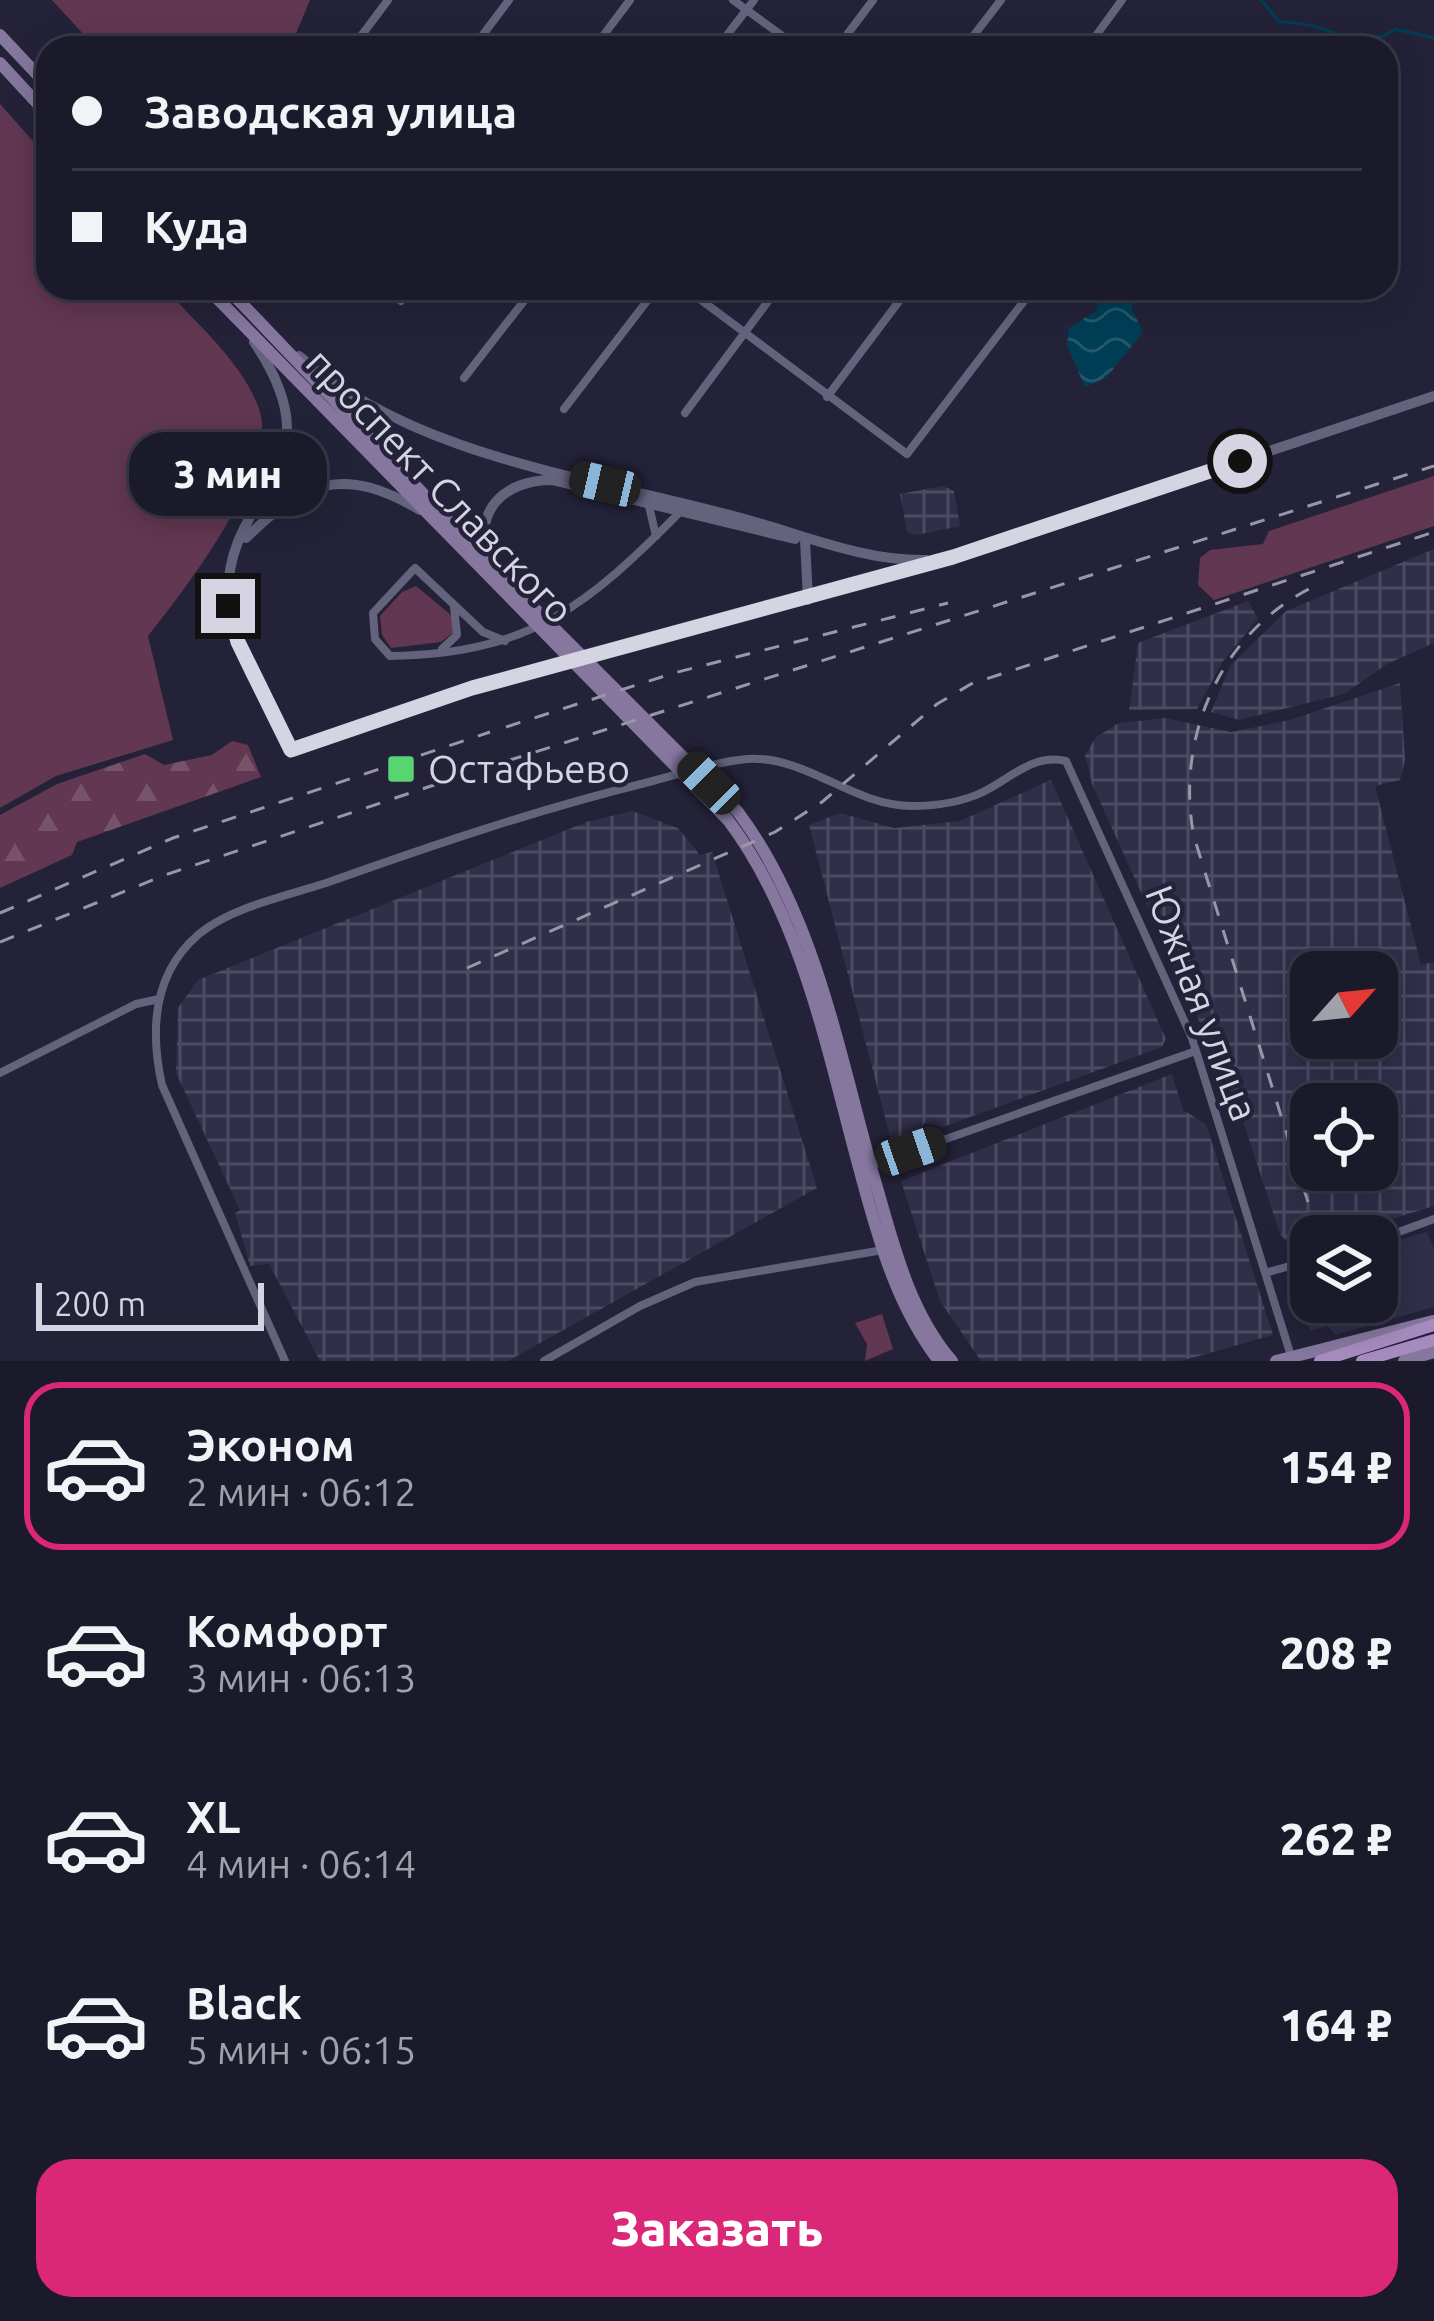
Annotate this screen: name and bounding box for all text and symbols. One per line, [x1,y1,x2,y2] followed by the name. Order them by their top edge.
[144,86,517,137] text: Заводская улица
[144,201,249,252] text: Куда
[298,340,582,632] street label: проспект Славского
[129,432,327,516] callout: 3 мин
[1213,434,1267,488] route start
[174,452,282,495] text: 3 мин
[566,458,644,510] car
[201,579,255,633] route end
[671,745,747,821] car
[428,747,630,790] place label: Остафьево
[385,753,417,785] marker: Остафьево
[1138,879,1267,1126] street label: Южная улица
[1290,951,1398,1059] north arrow
[1290,951,1398,1323] map controls
[1290,1083,1398,1191] button: locate
[871,1122,951,1180] car
[1290,1215,1398,1323] button: layers
[36,1277,264,1330] scale bar
[54,1285,146,1322] text: 200 m
[42,1412,150,1520] icon: car
[186,1419,355,1470] text: Эконом
[1280,1441,1392,1492] text: 154 ₽
[186,1470,416,1513] text: 2 мин · 06:12
[42,1598,150,1706] icon: car
[186,1605,388,1656] text: Комфорт
[1280,1627,1392,1678] text: 208 ₽
[186,1656,416,1699] text: 3 мин · 06:13
[42,1784,150,1892] icon: car
[186,1791,240,1842] text: XL
[1280,1813,1392,1864] text: 262 ₽
[186,1842,416,1885] text: 4 мин · 06:14
[42,1970,150,2078] icon: car
[186,1977,302,2028] text: Black
[1280,1999,1392,2050] text: 164 ₽
[186,2028,416,2071] text: 5 мин · 06:15
[36,2159,1398,2297] button: Заказать

